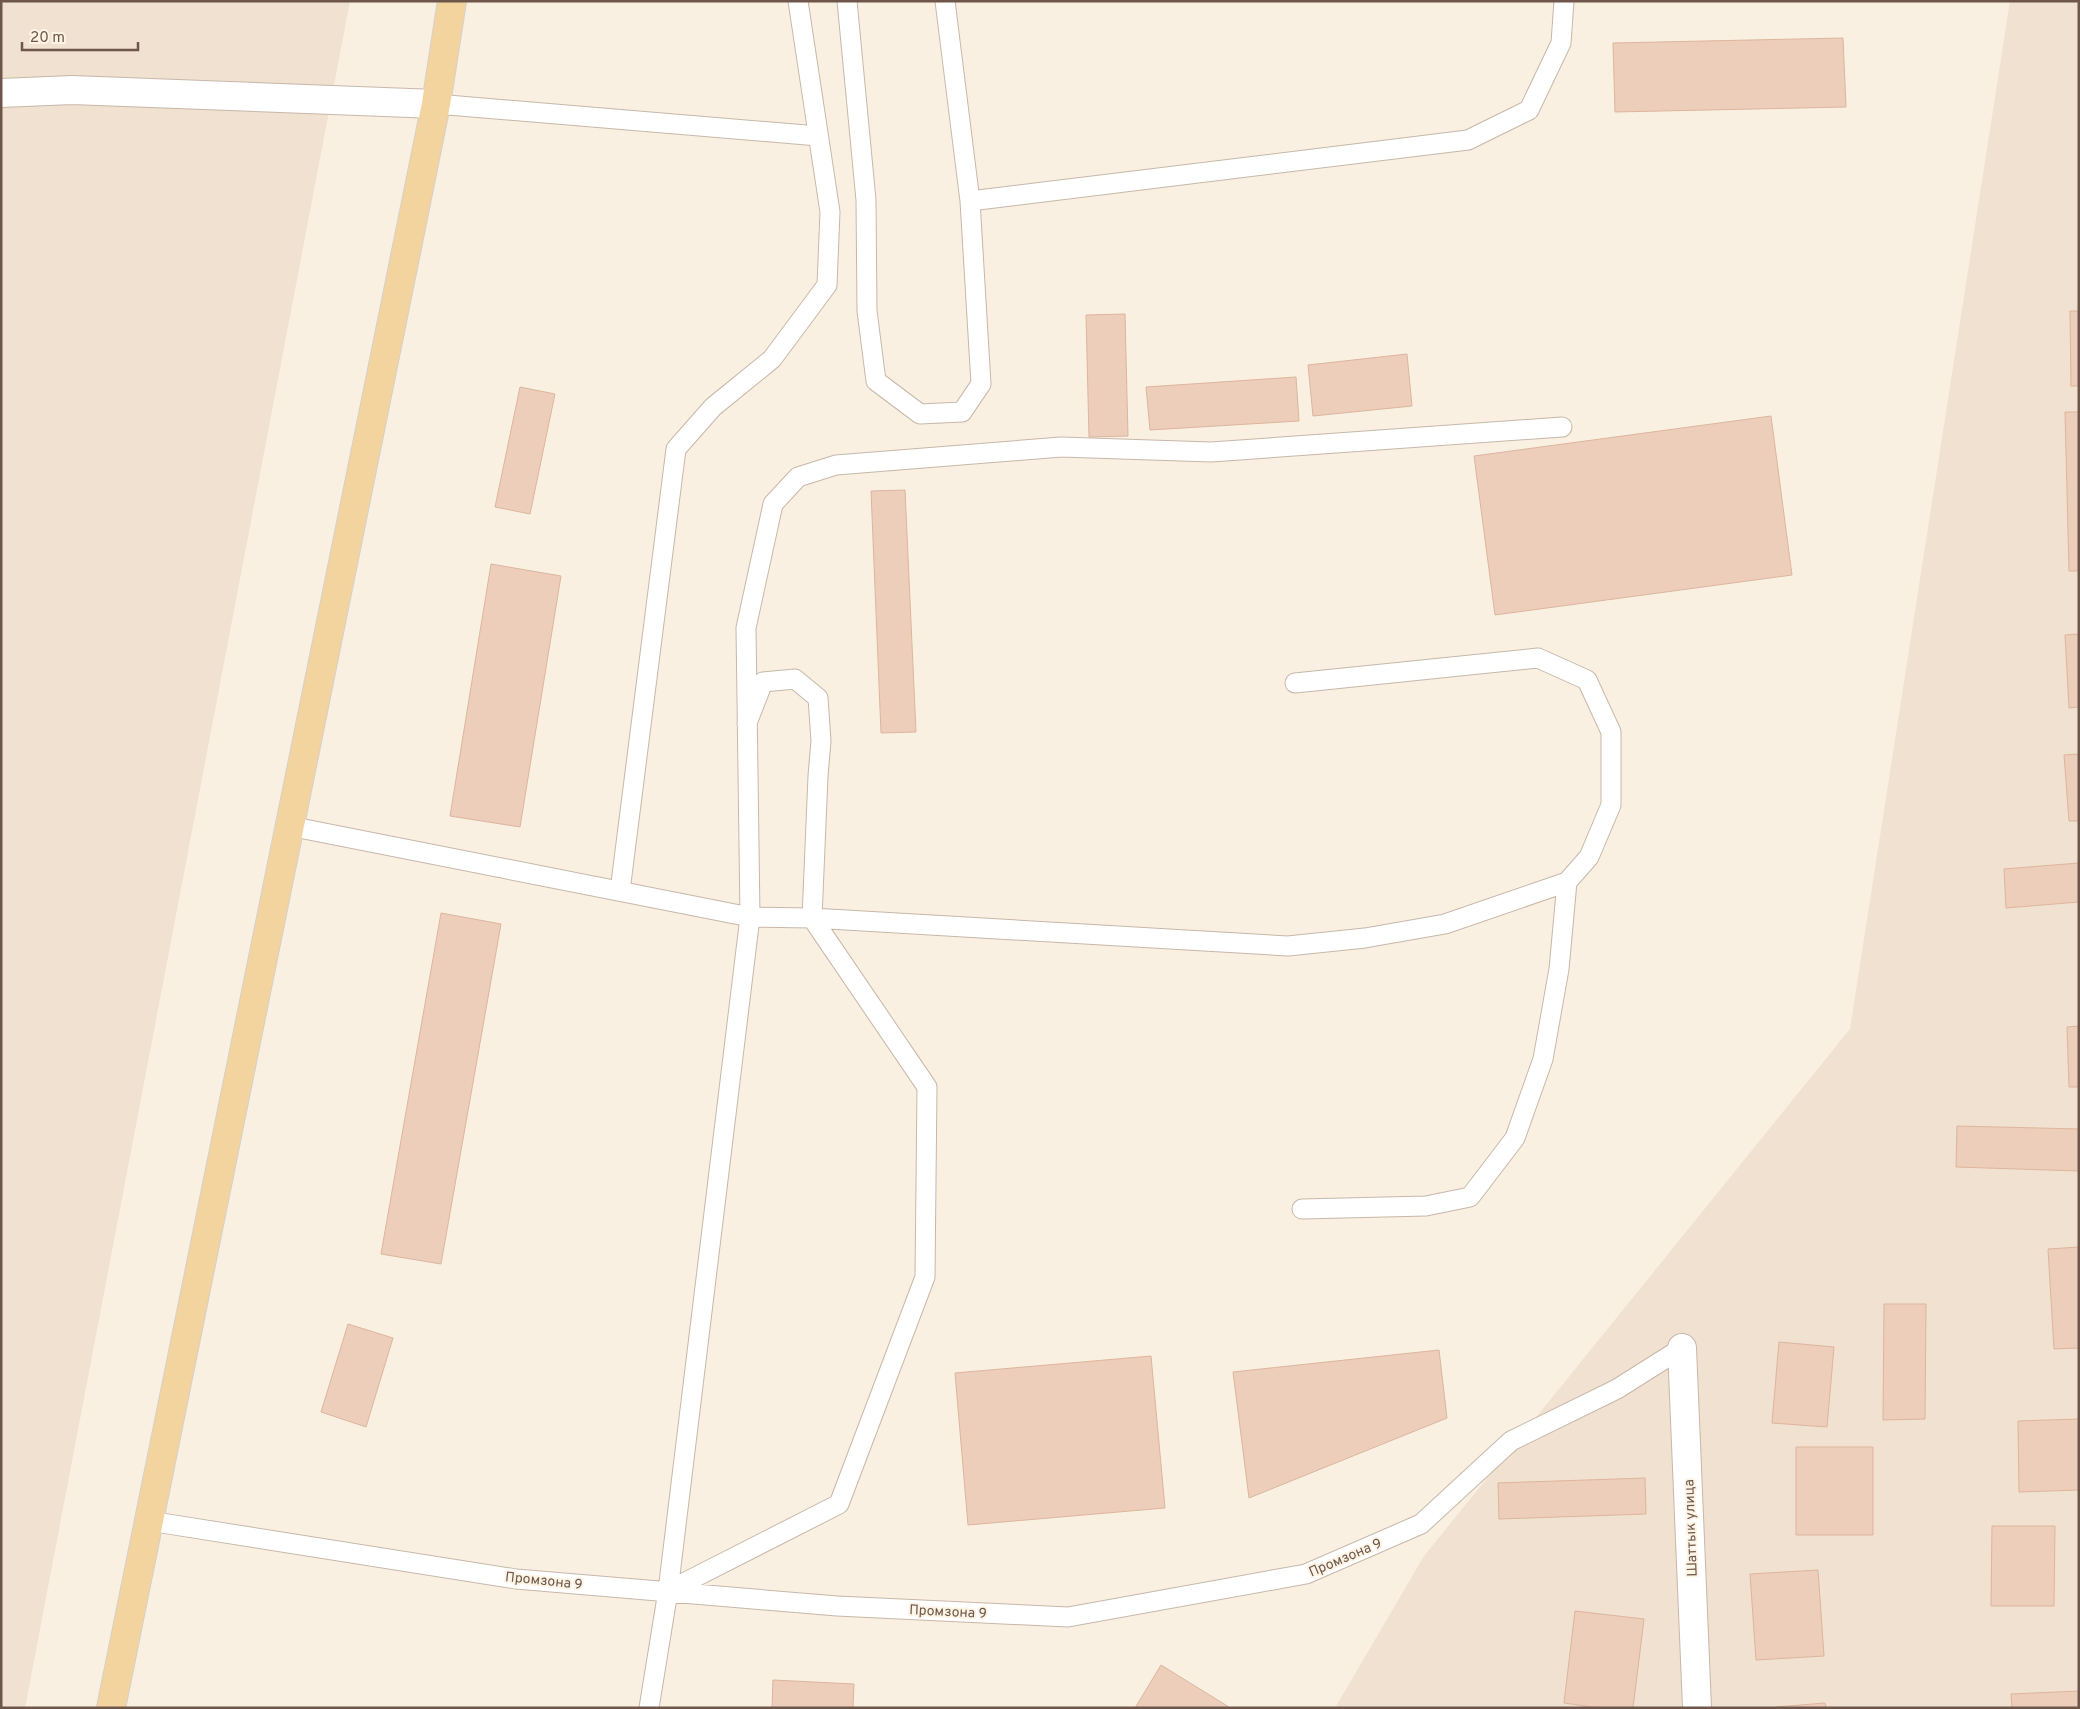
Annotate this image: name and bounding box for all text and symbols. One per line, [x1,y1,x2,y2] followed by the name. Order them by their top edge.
[22,20,139,52] scale bar
[30,29,65,48] text: 20 m
[1681,1479,1702,1577] street label: Шаттык улица
[1306,1535,1385,1581] street label: Промзона 9
[504,1569,583,1594] street label: Промзона 9
[909,1602,987,1623] street label: Промзона 9

